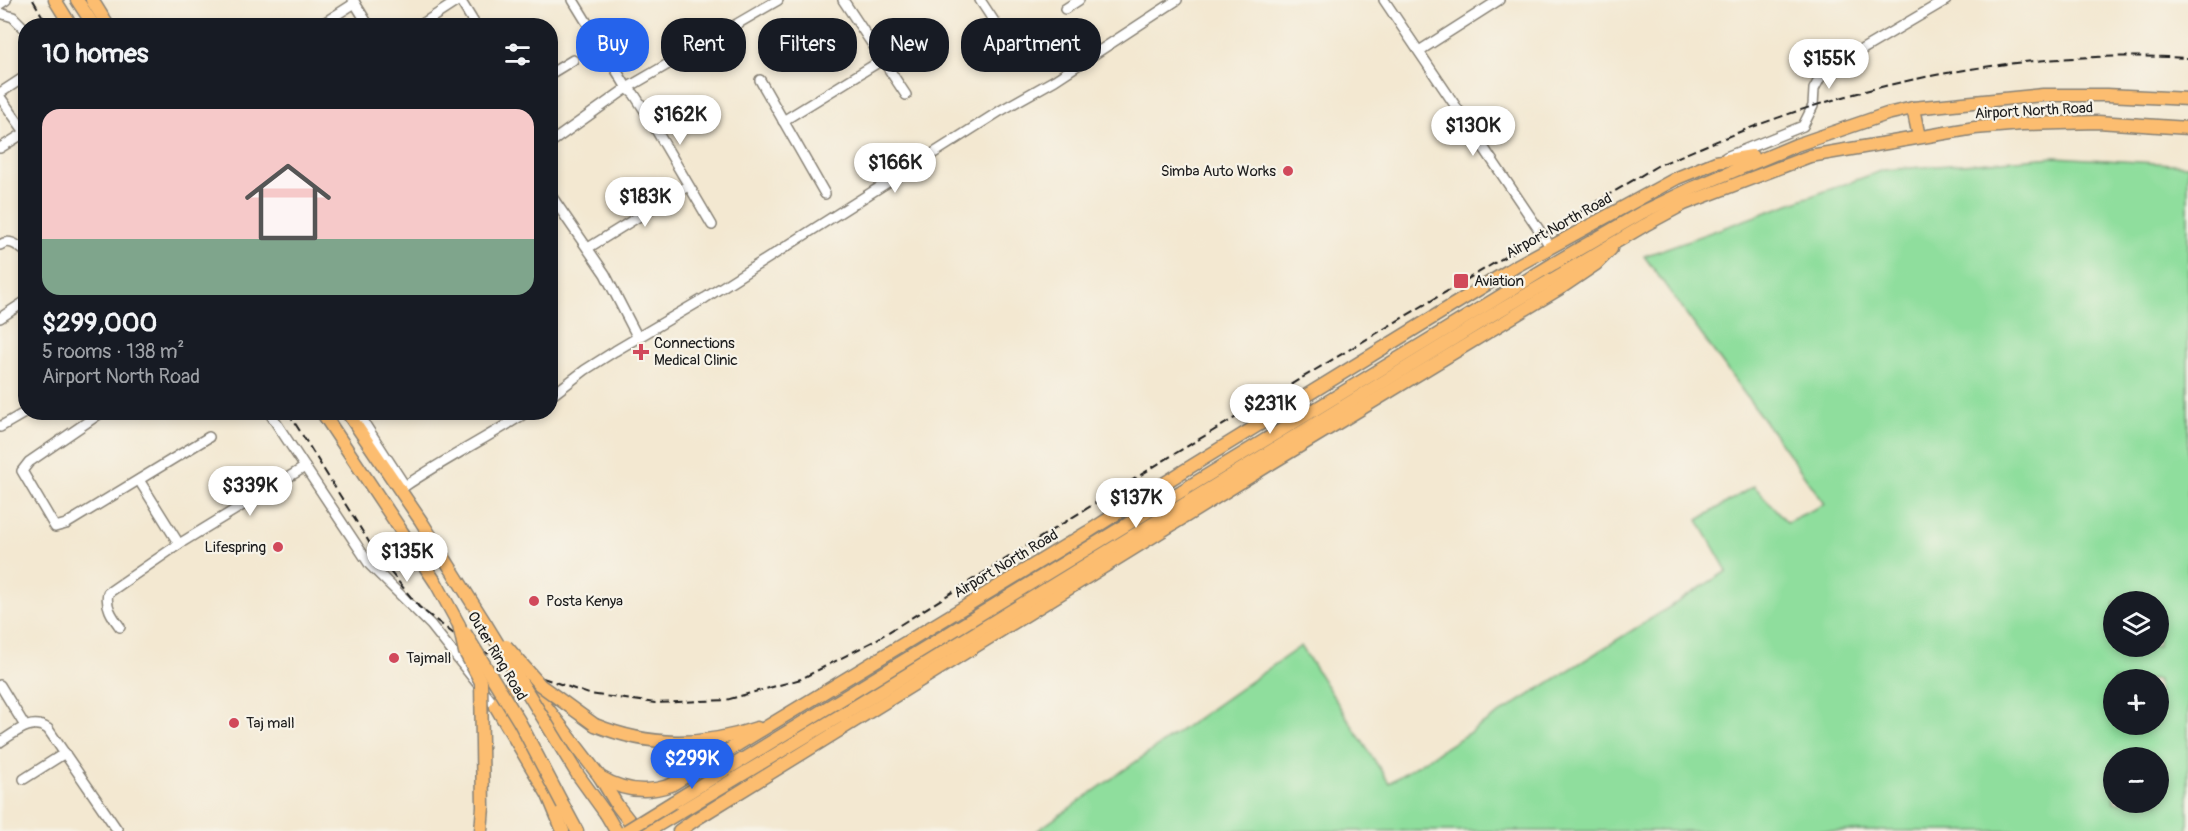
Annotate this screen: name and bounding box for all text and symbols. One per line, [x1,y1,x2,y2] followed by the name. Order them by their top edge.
[576,18,649,72] chip: Buy
[661,18,746,72] chip: Rent
[758,18,857,72] chip: Filters
[869,18,949,72] chip: New
[961,18,1101,72] chip: Apartment
[42,38,148,70] text: 10 homes
[501,38,534,71] icon: filters
[1787,39,1871,90] pin: $155K
[1803,46,1855,71] text: $155K
[638,95,722,146] pin: $162K
[1974,98,2094,124] street label: Airport North Road
[653,102,707,127] text: $162K
[1431,106,1515,157] pin: $130K
[1445,113,1501,138] text: $130K
[853,143,937,194] pin: $166K
[234,148,342,256] icon: home
[868,150,922,175] text: $166K
[1161,162,1276,181] place label: Simba Auto Works
[1281,164,1295,178] marker: Simba Auto Works
[603,177,687,228] pin: $183K
[619,184,671,209] text: $183K
[1503,189,1615,263] street label: Airport North Road
[1452,272,1470,290] marker: Aviation
[1474,272,1524,291] place label: Aviation
[42,307,157,339] text: $299,000
[654,334,738,370] place label: Connections Medical Clinic
[42,339,184,364] text: 5 rooms · 138 m²
[632,343,650,361] marker: Connections Medical Clinic
[42,364,200,389] text: Airport North Road
[1228,384,1312,435] pin: $231K
[1244,391,1296,416] text: $231K
[208,466,292,517] pin: $339K
[222,473,278,498] text: $339K
[1094,478,1178,529] pin: $137K
[1110,485,1162,510] text: $137K
[950,525,1062,603] street label: Airport North Road
[365,532,449,583] pin: $135K
[205,538,266,557] place label: Lifespring
[381,539,433,564] text: $135K
[271,540,285,554] marker: Lifespring
[2103,591,2169,813] map controls
[2103,591,2169,657] button: layers
[546,592,623,611] place label: Posta Kenya
[527,594,541,608] marker: Posta Kenya
[463,608,531,704] street label: Outer Ring Road
[406,649,451,668] place label: Tajmall
[387,651,401,665] marker: Tajmall
[2103,669,2169,735] button: +
[246,714,295,733] place label: Taj mall
[227,716,241,730] marker: Taj mall
[650,739,734,790] pin: $299K
[665,746,719,771] text: $299K
[2103,747,2169,813] button: −

